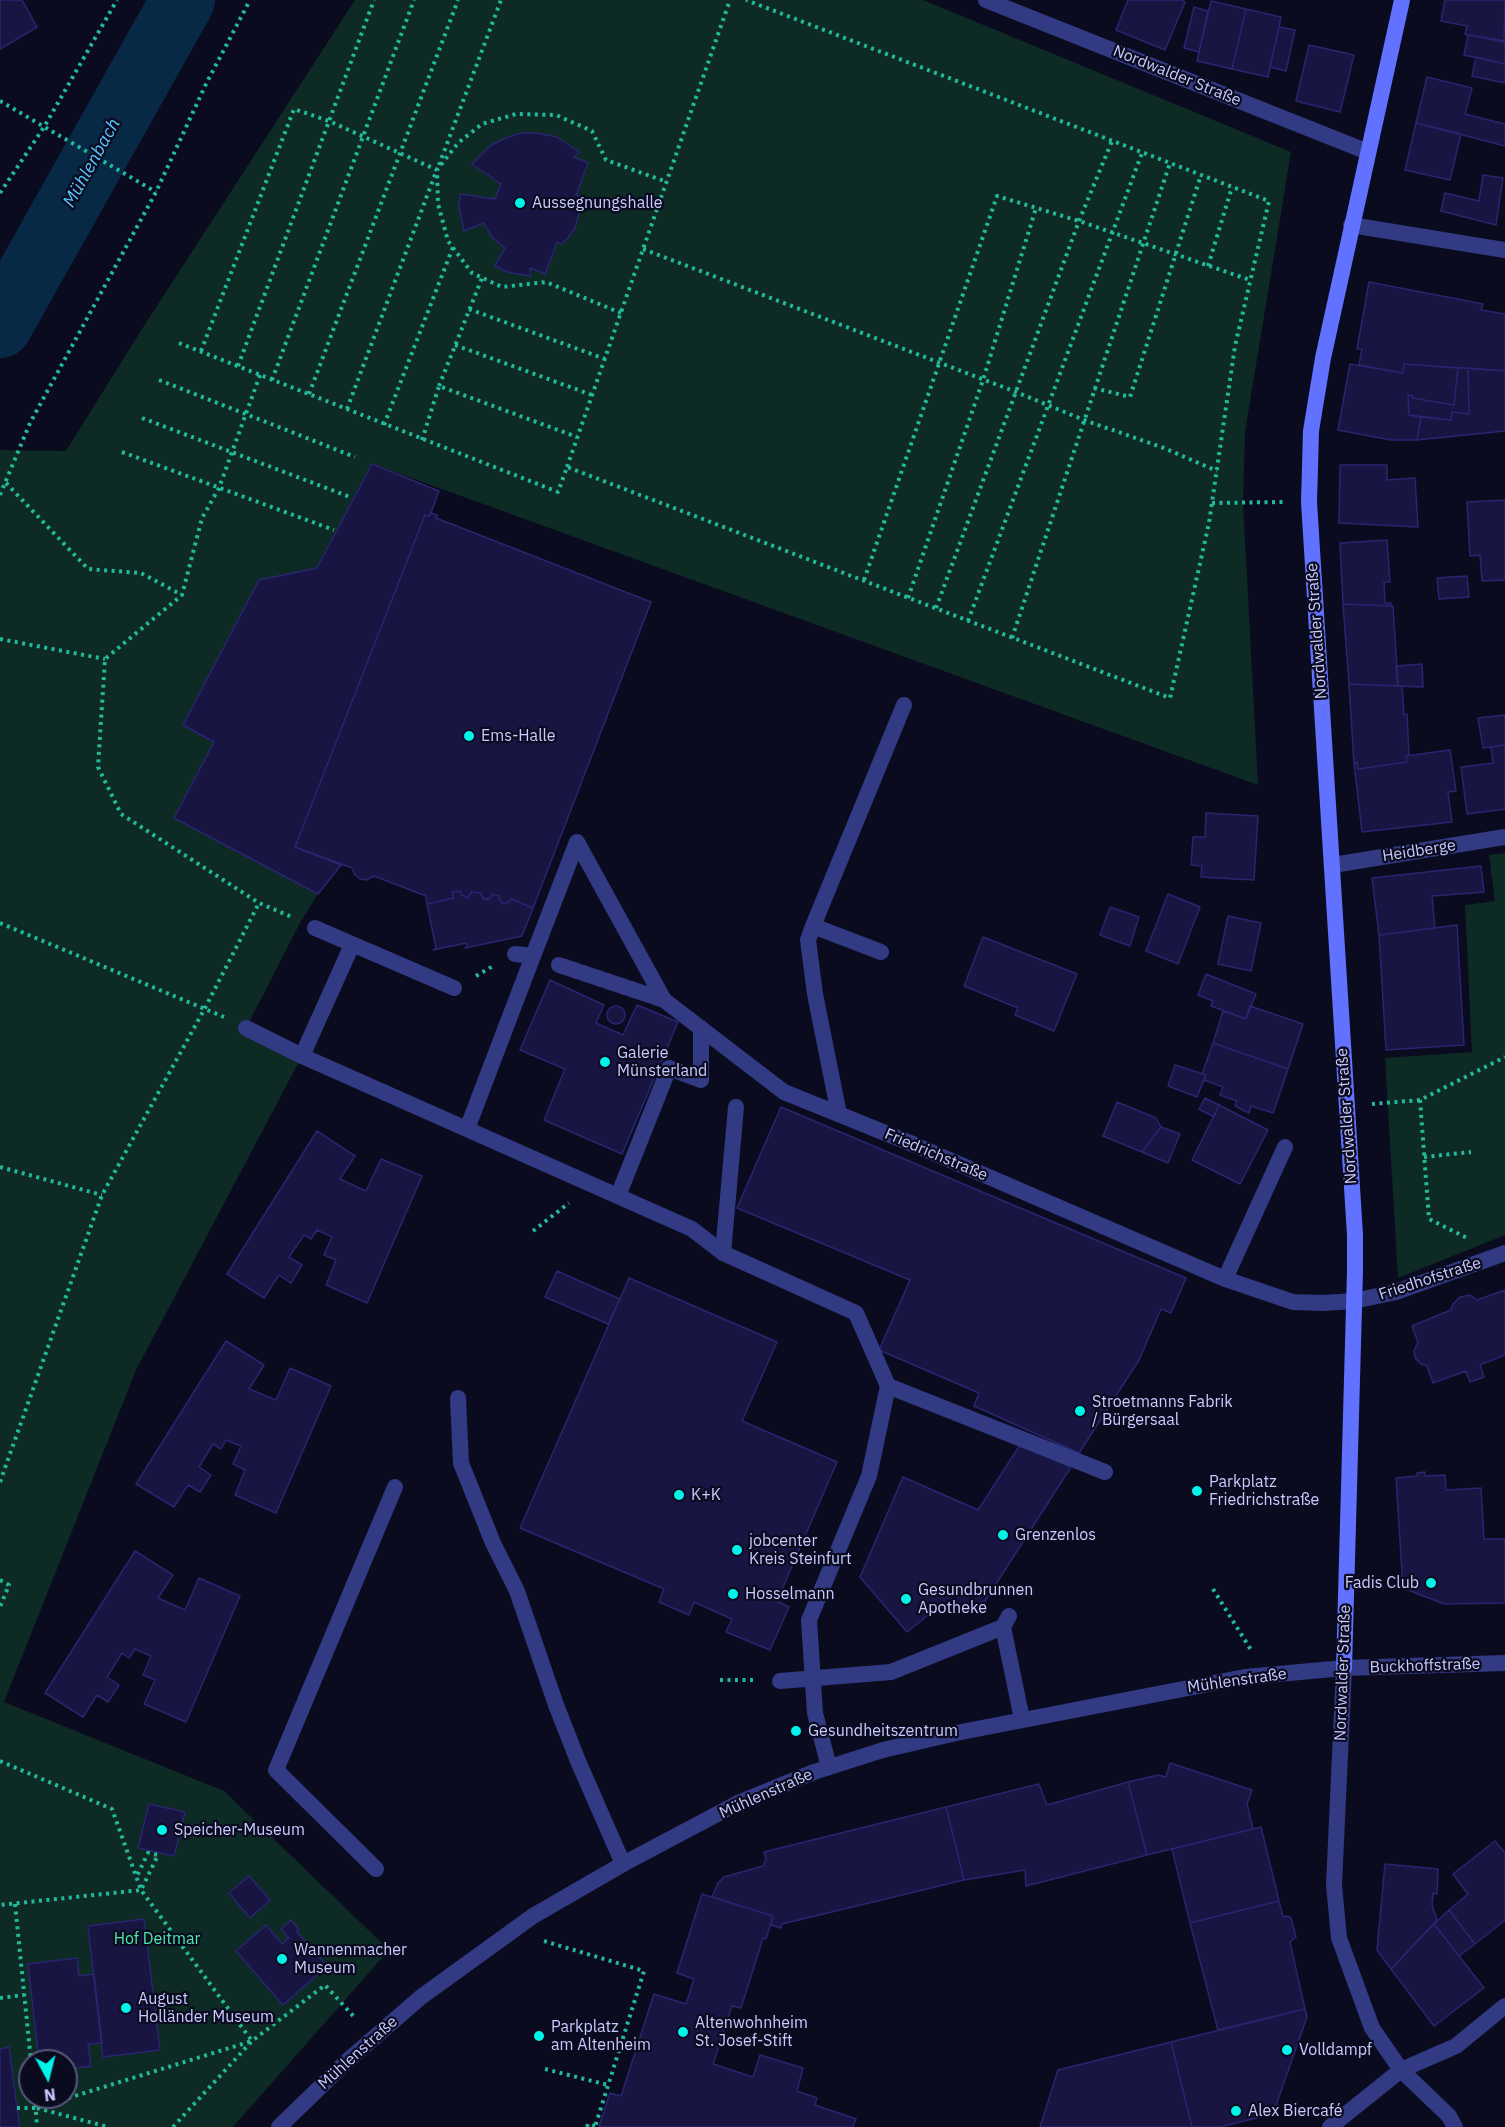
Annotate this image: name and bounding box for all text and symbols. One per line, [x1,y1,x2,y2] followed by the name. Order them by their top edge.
[1110,42,1244,110] street label: Nordwalder Straße
[59,115,125,211] water label: Mühlenbach
[532,193,663,213] place label: Aussegnungshalle
[513,196,527,210] marker: Aussegnungshalle
[1303,562,1331,700] street label: Nordwalder Straße
[481,726,556,746] place label: Ems-Halle
[462,729,476,743] marker: Ems-Halle
[1381,836,1457,866] street label: Heidberge
[617,1043,707,1081] place label: Galerie Münsterland
[1333,1047,1361,1185] street label: Nordwalder Straße
[598,1055,612,1069] marker: Galerie Münsterland
[882,1125,990,1185] street label: Friedrichstraße
[1376,1253,1484,1305] street label: Friedhofstraße
[1092,1392,1233,1430] place label: Stroetmanns Fabrik / Bürgersaal
[1073,1404,1087,1418] marker: Stroetmanns Fabrik / Bürgersaal
[1209,1472,1319,1510] place label: Parkplatz Friedrichstraße
[1190,1484,1204,1498] marker: Parkplatz Friedrichstraße
[691,1485,721,1505] place label: K+K
[672,1488,686,1502] marker: K+K
[1015,1525,1096,1545] place label: Grenzenlos
[996,1528,1010,1542] marker: Grenzenlos
[749,1531,852,1569] place label: jobcenter Kreis Steinfurt
[730,1543,744,1557] marker: jobcenter Kreis Steinfurt
[1345,1573,1419,1593] place label: Fadis Club
[1424,1576,1438,1590] marker: Fadis Club
[918,1580,1033,1618] place label: Gesundbrunnen Apotheke
[745,1584,835,1604] place label: Hosselmann
[726,1587,740,1601] marker: Hosselmann
[899,1592,913,1606] marker: Gesundbrunnen Apotheke
[1331,1605,1355,1741] street label: Nordwalder Straße
[1369,1654,1481,1678] street label: Buckhoffstraße
[1186,1665,1288,1697] street label: Mühlenstraße
[808,1721,958,1741] place label: Gesundheitszentrum
[789,1724,803,1738] marker: Gesundheitszentrum
[716,1765,816,1823] street label: Mühlenstraße
[174,1820,305,1840] place label: Speicher-Museum
[155,1823,169,1837] marker: Speicher-Museum
[114,1929,200,1949] park label: Hof Deitmar
[294,1940,407,1978] place label: Wannenmacher Museum
[275,1952,289,1966] marker: Wannenmacher Museum
[138,1989,274,2027] place label: August Holländer Museum
[119,2001,133,2015] marker: August Holländer Museum
[314,2012,402,2094] street label: Mühlenstraße
[695,2013,808,2051] place label: Altenwohnheim St. Josef-Stift
[551,2017,651,2055] place label: Parkplatz am Altenheim
[676,2025,690,2039] marker: Altenwohnheim St. Josef-Stift
[532,2029,546,2043] marker: Parkplatz am Altenheim
[1299,2040,1372,2060] place label: Volldampf
[1280,2043,1294,2057] marker: Volldampf
[18,2049,78,2109] north arrow
[43,2084,57,2106] text: N
[1248,2101,1343,2121] place label: Alex Biercafé
[1229,2104,1243,2118] marker: Alex Biercafé

